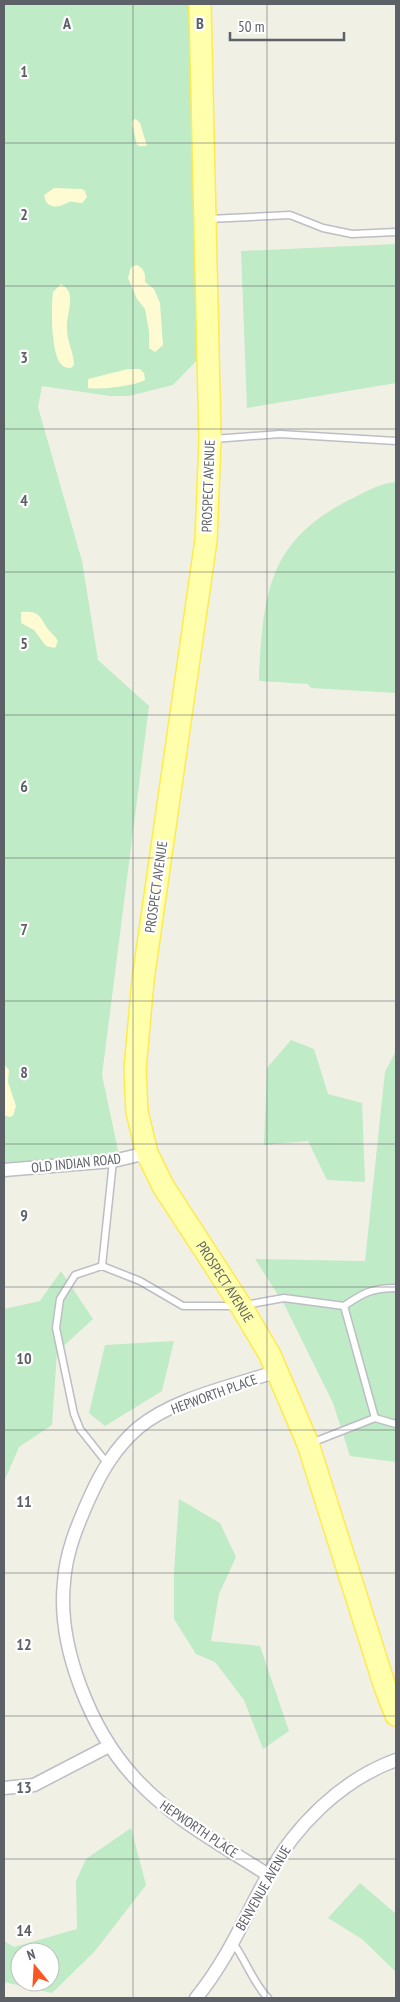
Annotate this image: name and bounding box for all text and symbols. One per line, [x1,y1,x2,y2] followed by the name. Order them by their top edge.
[230,10,344,42] scale bar
[62,13,72,33] text: A
[196,13,204,33] text: B
[238,17,264,36] text: 50 m
[20,61,28,81] text: 1
[20,204,28,224] text: 2
[20,347,28,367] text: 3
[197,439,219,533] street label: PROSPECT AVENUE
[20,490,28,510] text: 4
[20,633,28,653] text: 5
[20,776,28,796] text: 6
[141,840,171,934] street label: PROSPECT AVENUE
[20,919,28,939] text: 7
[20,1062,28,1082] text: 8
[30,1149,122,1177] street label: OLD INDIAN ROAD
[20,1205,28,1225] text: 9
[192,1238,258,1325] street label: PROSPECT AVENUE
[16,1348,32,1368] text: 10
[168,1370,260,1418] street label: HEPWORTH PLACE
[16,1491,32,1511] text: 11
[16,1634,32,1654] text: 12
[16,1777,32,1797] text: 13
[156,1796,242,1862] street label: HEPWORTH PLACE
[231,1842,295,1934] street label: BENVENUE AVENUE
[16,1920,32,1940] text: 14
[10,1942,60,1992] north arrow
[25,1945,37,1964] text: N

